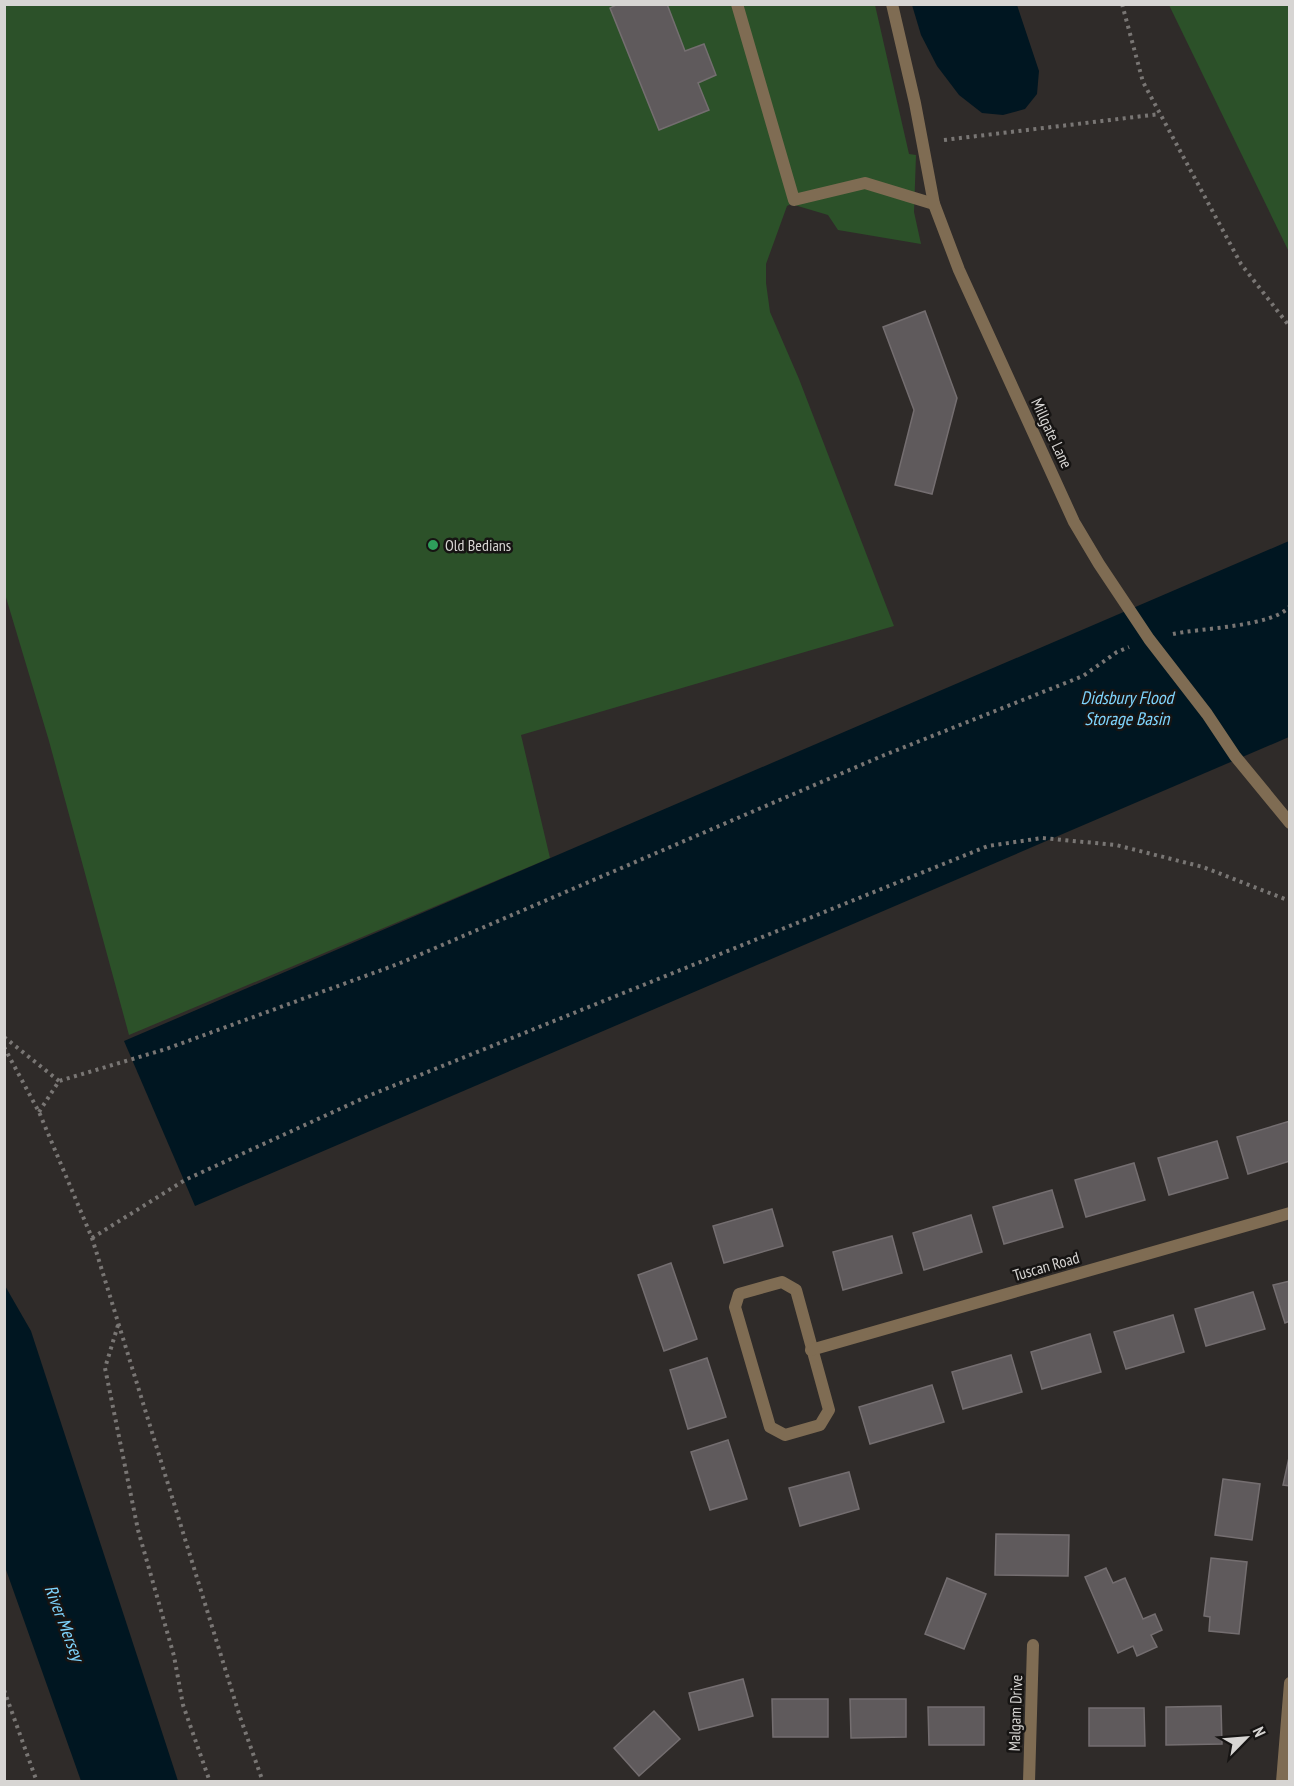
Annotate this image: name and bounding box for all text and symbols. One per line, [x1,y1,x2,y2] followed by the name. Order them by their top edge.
[1027,395,1077,471] street label: Millgate Lane
[445,535,511,555] place label: Old Bedians
[426,538,440,552] marker: Old Bedians
[1081,686,1176,730] water label: Didsbury Flood Storage Basin
[1011,1247,1081,1285] street label: Tuscan Road
[39,1582,90,1666] water label: River Mersey
[1004,1674,1026,1752] street label: Malgam Drive
[1216,1708,1276,1768] north arrow
[1249,1724,1270,1740] text: N

